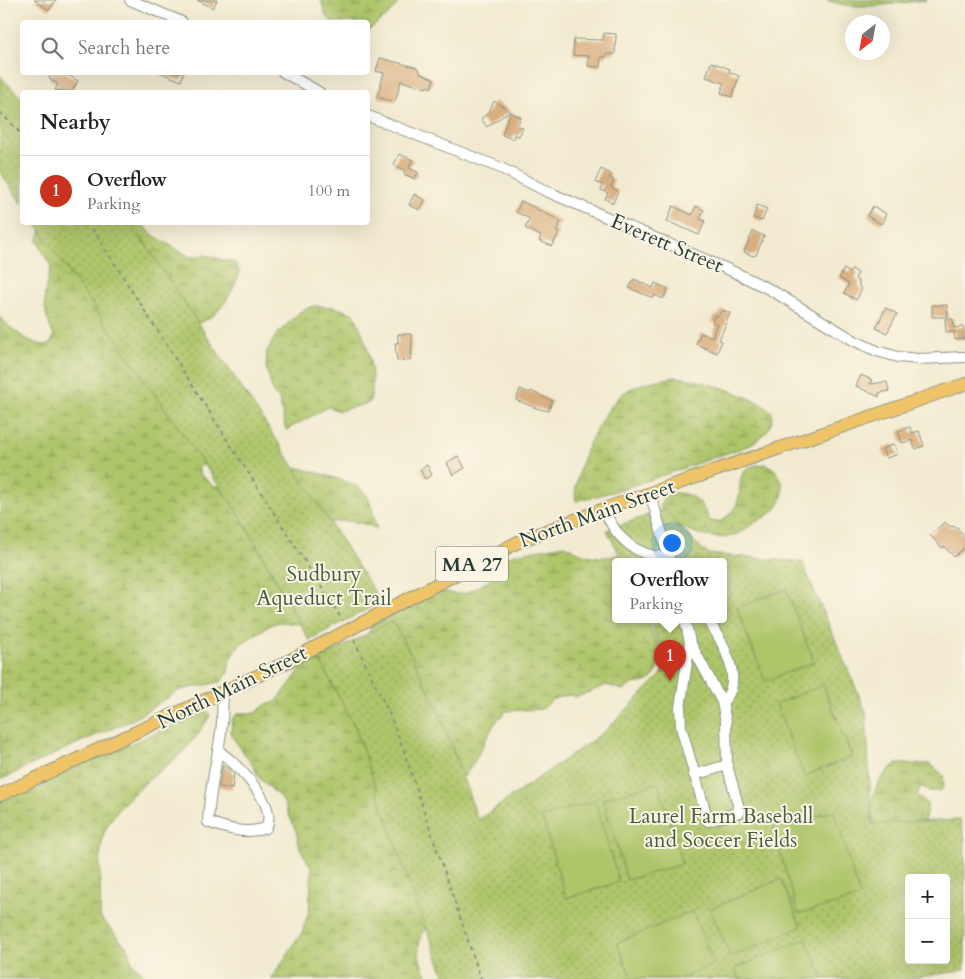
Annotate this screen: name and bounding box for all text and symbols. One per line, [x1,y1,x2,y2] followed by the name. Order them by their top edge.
[845,15,890,60] north arrow
[20,20,370,75] search box
[38,34,66,62] icon: search
[78,35,170,61] text: Search here
[40,108,111,137] text: Nearby
[87,167,167,193] text: Overflow
[52,180,60,202] text: 1
[308,180,350,202] text: 100 m
[87,193,140,215] text: Parking
[606,207,728,280] street label: Everett Street
[515,472,679,555] street label: North Main Street
[659,530,685,556] your location
[436,546,508,582] road number: MA 27
[612,558,727,623] popup
[256,560,392,613] park label: Sudbury Aqueduct Trail
[629,567,710,593] text: Overflow
[629,593,683,615] text: Parking
[152,638,312,736] street label: North Main Street
[654,640,686,681] pin: 1
[629,802,813,855] park label: Laurel Farm Baseball and Soccer Fields
[905,874,950,964] map controls
[905,874,950,919] button: +
[905,919,950,964] button: −

